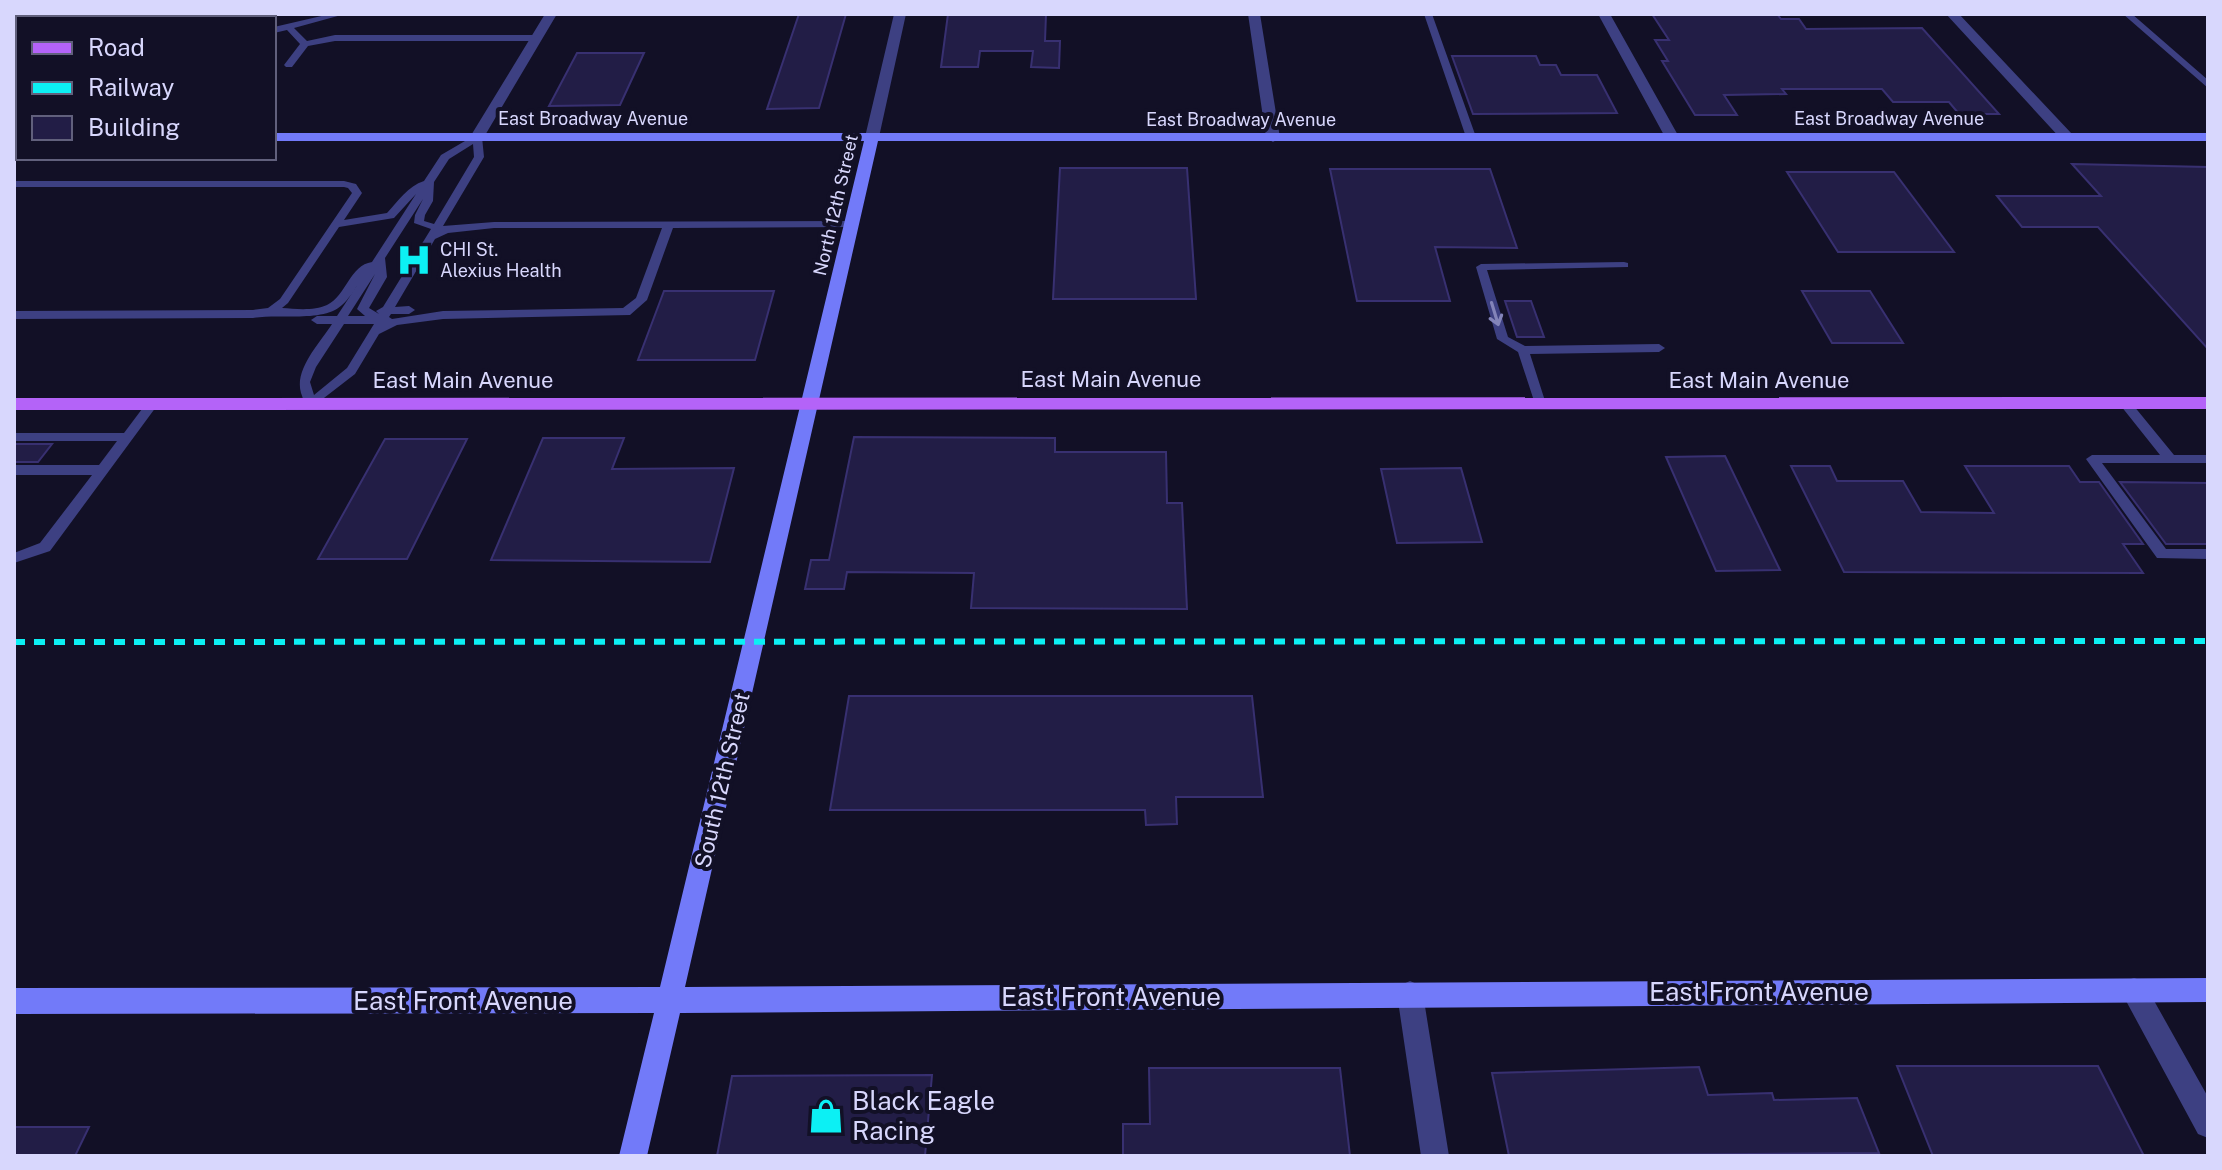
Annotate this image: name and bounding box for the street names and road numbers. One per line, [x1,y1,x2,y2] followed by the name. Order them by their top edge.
[498,108,688,129] street label: East Broadway Avenue
[1794,108,1984,129] street label: East Broadway Avenue
[1146,109,1336,130] street label: East Broadway Avenue
[809,132,862,278] street label: North 12th Street
[1020,366,1202,392] street label: East Main Avenue
[372,367,554,393] street label: East Main Avenue
[1668,367,1850,393] street label: East Main Avenue
[689,690,755,870] street label: South 12th Street
[1649,976,1869,1007] street label: East Front Avenue
[1001,981,1221,1012] street label: East Front Avenue
[353,985,573,1016] street label: East Front Avenue

